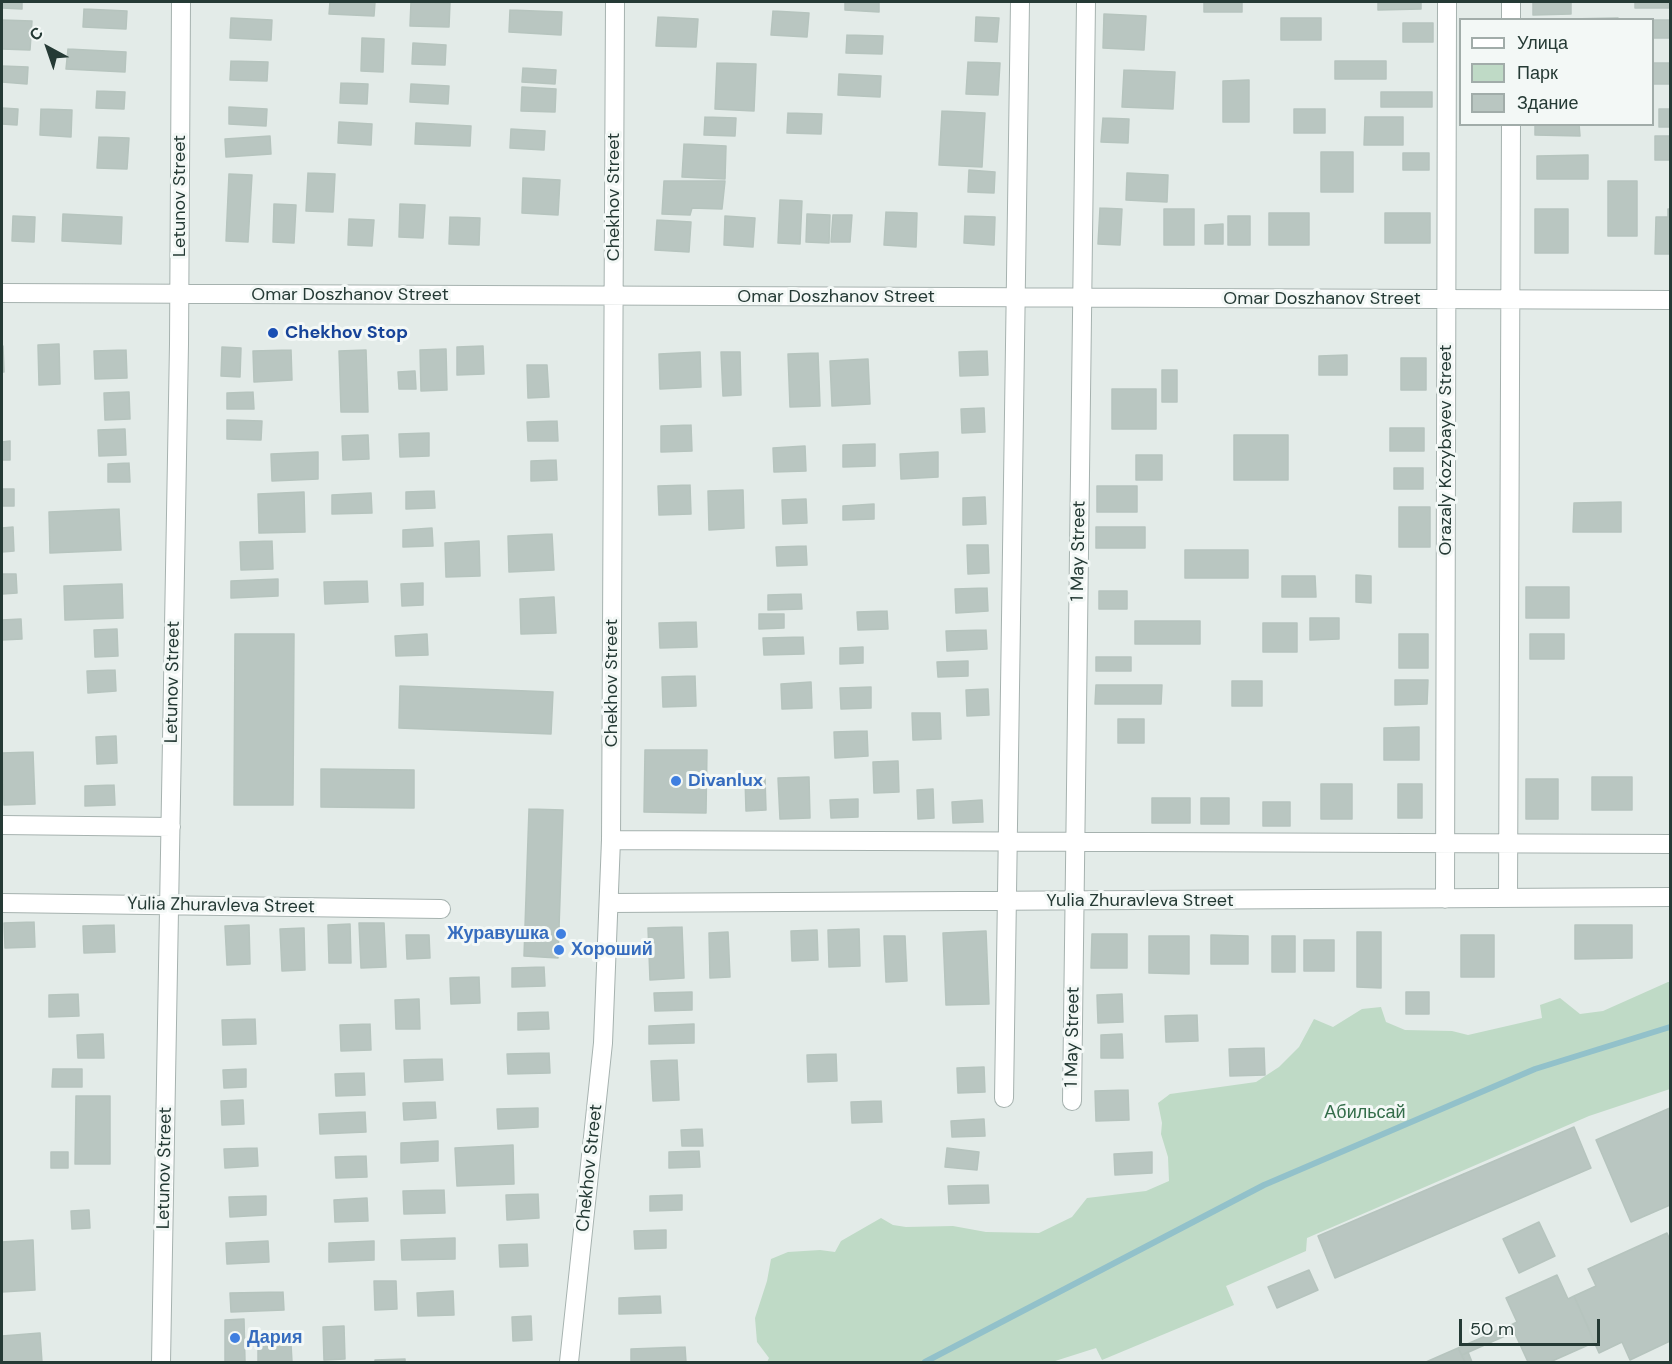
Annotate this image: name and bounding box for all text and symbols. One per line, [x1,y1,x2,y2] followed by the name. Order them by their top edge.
[18,18,78,78] north arrow
[1459,18,1654,126] legend
[25,22,47,46] text: С
[1517,31,1568,55] text: Улица
[1517,61,1558,85] text: Парк
[1517,91,1578,115] text: Здание
[603,133,625,261] street label: Chekhov Street
[169,135,191,257] street label: Letunov Street
[251,284,449,306] street label: Omar Doszhanov Street
[737,286,935,308] street label: Omar Doszhanov Street
[1223,288,1421,310] street label: Omar Doszhanov Street
[285,322,408,344] place label: Chekhov Stop
[266,326,280,340] marker: Chekhov Stop
[1435,344,1457,556] street label: Orazaly Kozybayev Street
[1067,500,1091,602] street label: 1 May Street
[601,619,623,747] street label: Chekhov Street
[161,621,185,743] street label: Letunov Street
[688,770,763,792] place label: Divanlux
[669,774,683,788] marker: Divanlux
[1046,890,1234,912] street label: Yulia Zhuravleva Street
[127,894,315,918] street label: Yulia Zhuravleva Street
[447,923,549,945] place label: Журавушка
[554,927,568,941] marker: Журавушка
[571,939,653,961] place label: Хороший
[552,943,566,957] marker: Хороший
[1061,986,1085,1088] street label: 1 May Street
[1324,1102,1406,1124] park label: Абильсай
[573,1103,607,1233] street label: Chekhov Street
[153,1107,177,1229] street label: Letunov Street
[1462,1307,1603,1345] scale bar
[1470,1317,1514,1341] text: 50 m
[247,1327,302,1349] place label: Дария
[228,1331,242,1345] marker: Дария

